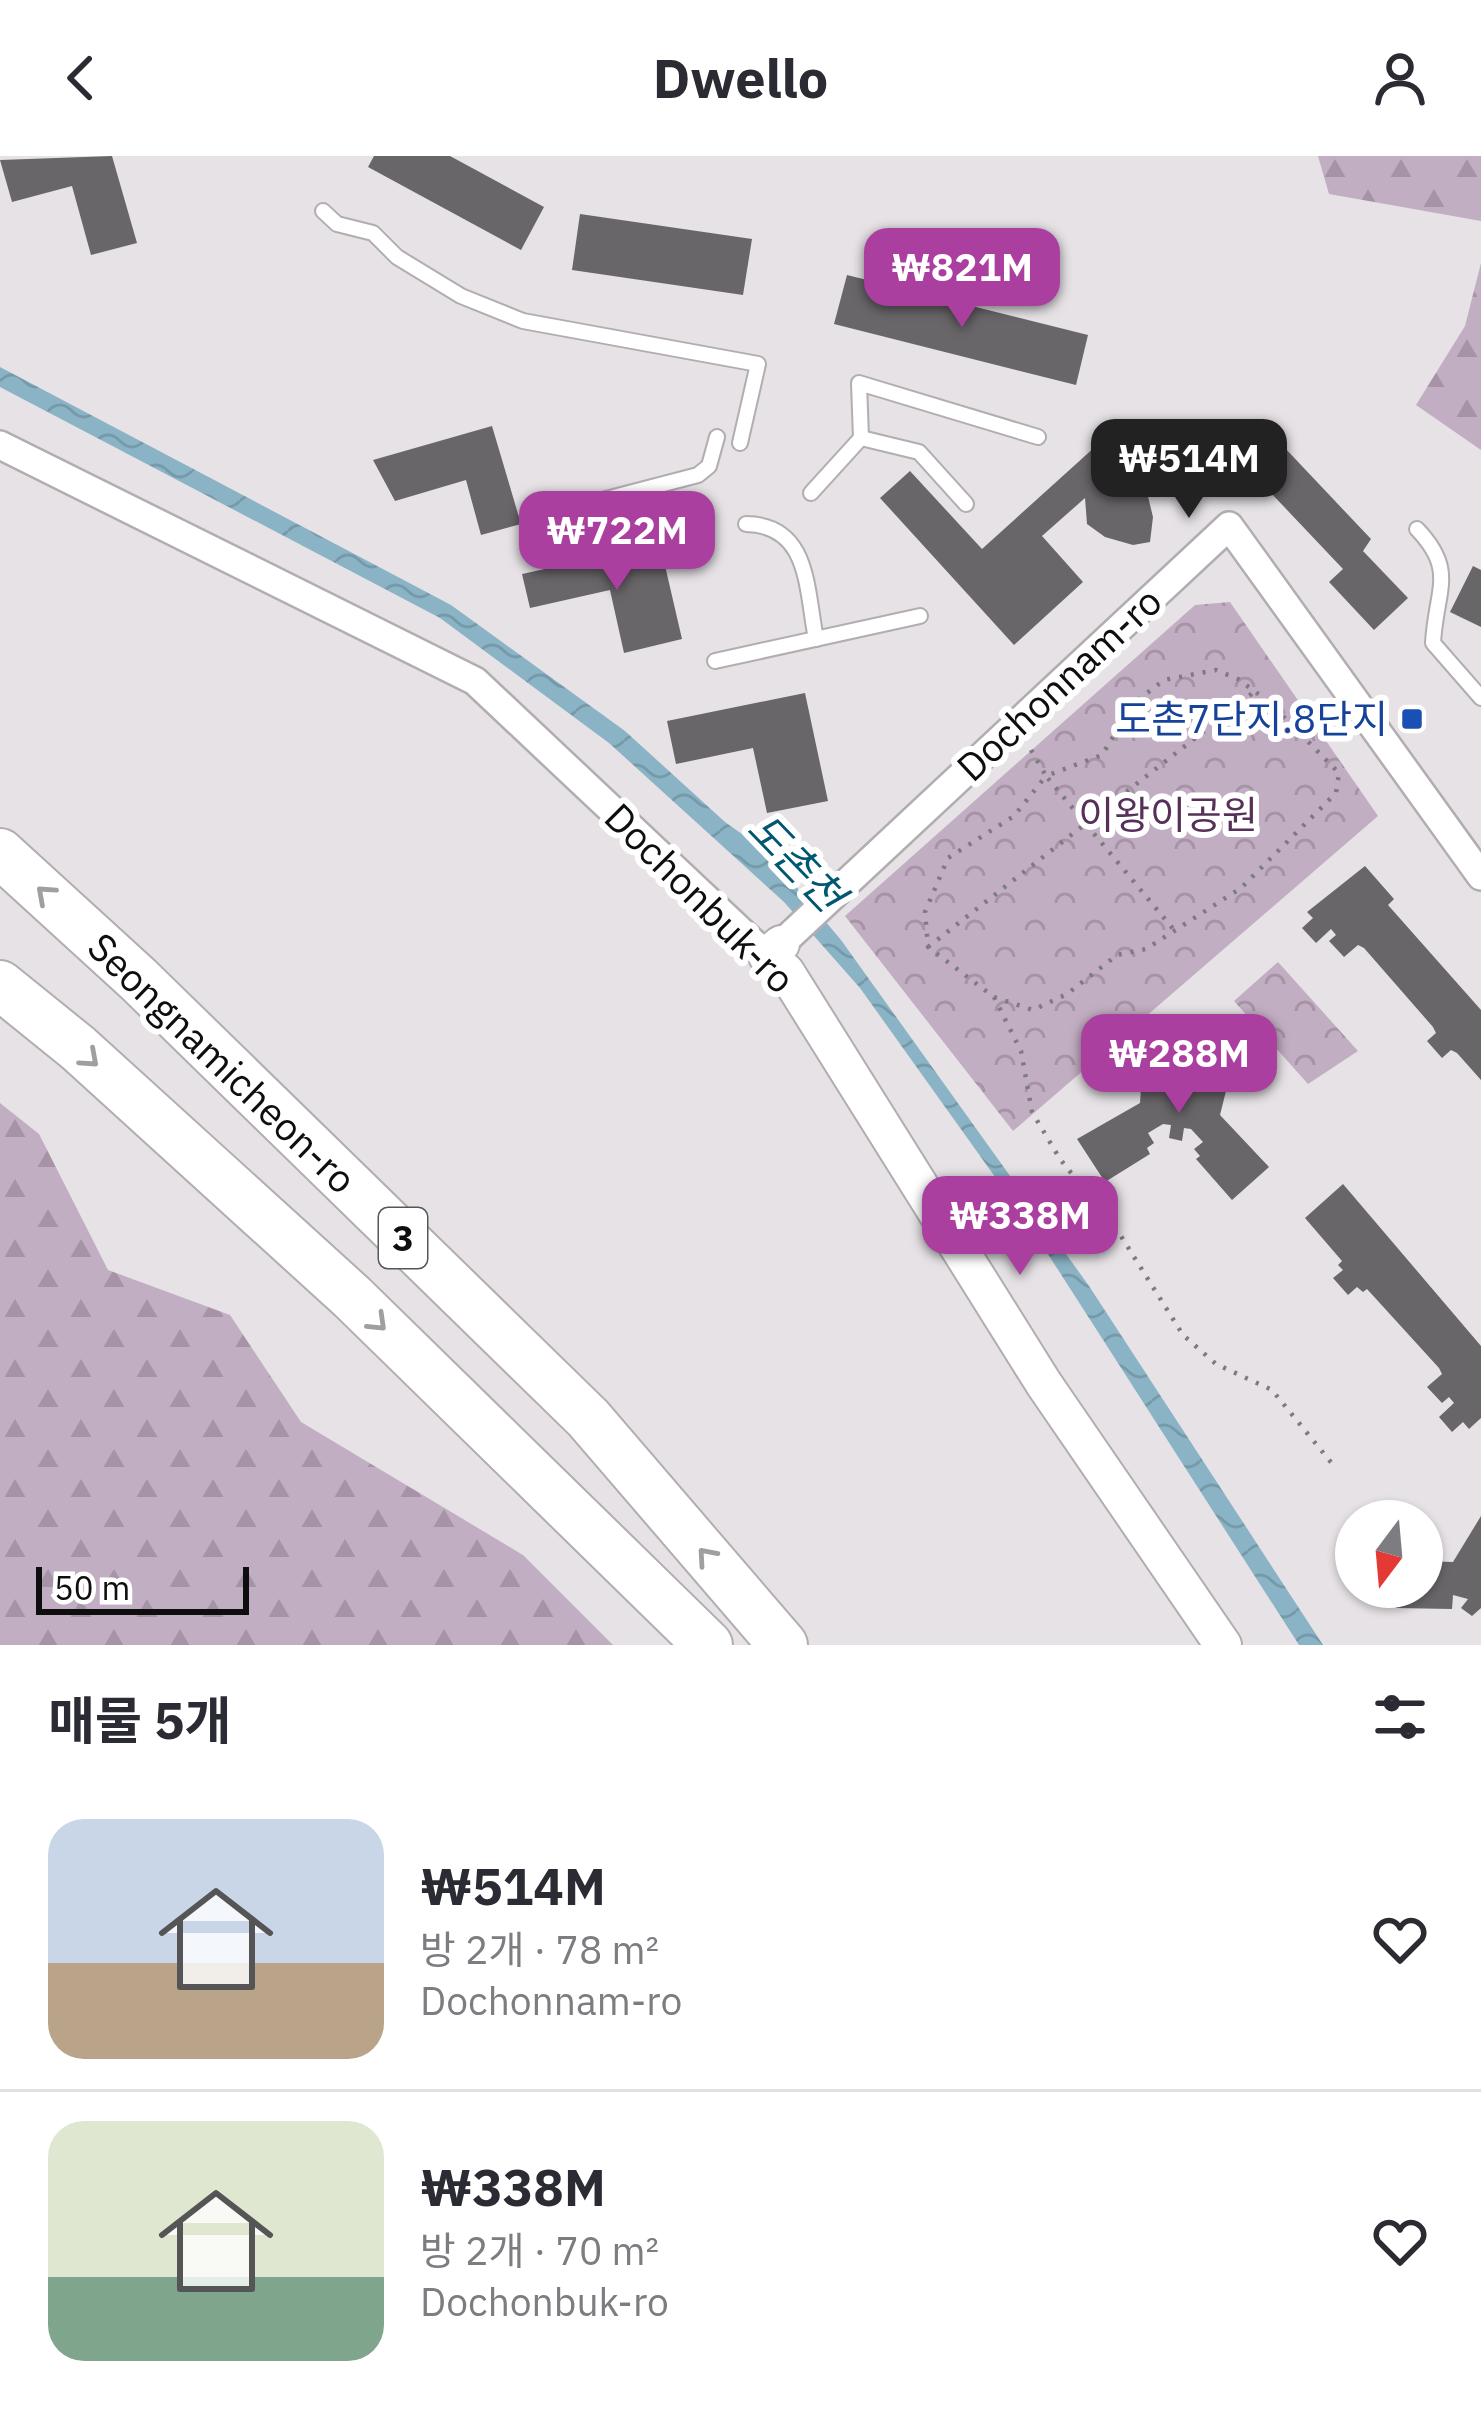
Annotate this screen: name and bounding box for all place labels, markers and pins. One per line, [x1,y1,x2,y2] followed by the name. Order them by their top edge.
[878,228,1046,330] pin: ₩821M
[1105,419,1273,521] pin: ₩514M
[533,491,701,593] pin: ₩722M
[1115,693,1388,744] place label: 도촌7단지.8단지
[1399,706,1425,732] marker: 도촌7단지.8단지
[1095,1014,1263,1116] pin: ₩288M
[936,1176,1104,1278] pin: ₩338M

